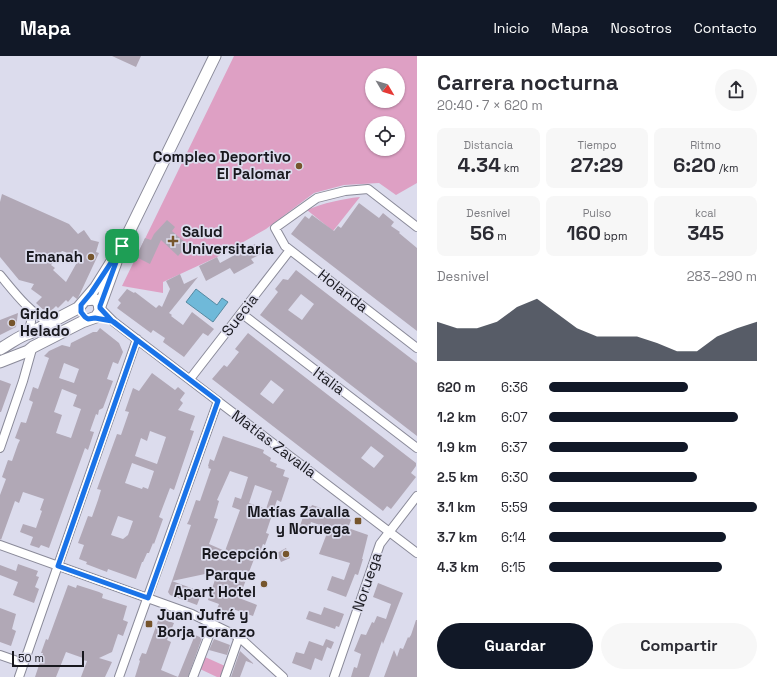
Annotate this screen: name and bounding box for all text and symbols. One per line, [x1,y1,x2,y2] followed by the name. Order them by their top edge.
[20,16,71,41] text: Mapa
[493,19,529,37] text: Inicio
[551,19,589,37] text: Mapa
[611,19,672,37] text: Nosotros
[694,19,757,37] text: Contacto
[365,68,405,108] north arrow
[365,68,405,156] map controls
[437,68,618,96] text: Carrera nocturna
[715,69,757,111] button: share
[437,97,543,114] text: 20:40 · 7 × 620 m
[365,116,405,156] button: locate
[464,138,513,152] text: Distancia
[578,138,616,152] text: Tiempo
[690,138,721,152] text: Ritmo
[153,147,291,183] place label: Compleo Deportivo El Palomar
[457,152,501,178] text: 4.34
[571,152,623,178] text: 27:29
[673,152,716,178] text: 6:20
[294,161,304,171] marker: Compleo Deportivo El Palomar
[501,161,519,175] text: km
[716,161,738,175] text: /km
[466,206,510,220] text: Desnivel
[583,206,611,220] text: Pulso
[695,206,716,220] text: kcal
[470,220,494,246] text: 56
[567,220,601,246] text: 160
[687,220,724,246] text: 345
[182,222,274,258] place label: Salud Universitaria
[105,229,139,263] pin
[494,229,507,243] text: m
[601,229,627,243] text: bpm
[111,235,133,257] icon: arrive
[167,235,179,247] marker: Salud Universitaria
[26,247,83,266] place label: Emanah
[86,252,96,262] marker: Emanah
[314,265,373,316] street label: Holanda
[437,268,489,285] text: Desnivel
[687,268,757,285] text: 283–290 m
[217,289,262,340] street label: Suecia
[20,304,70,340] place label: Grido Helado
[7,318,17,328] marker: Grido Helado
[310,362,349,399] street label: Italia
[437,379,476,396] text: 620 m
[501,379,528,396] text: 6:36
[228,406,321,482] street label: Matías Zavalla
[437,409,476,426] text: 1.2 km
[501,409,528,426] text: 6:07
[437,439,477,456] text: 1.9 km
[501,439,527,456] text: 6:37
[437,469,478,486] text: 2.5 km
[501,469,528,486] text: 6:30
[437,499,476,516] text: 3.1 km
[501,499,528,516] text: 5:59
[247,502,350,538] place label: Matías Zavalla y Noruega
[353,516,363,526] marker: Matías Zavalla y Noruega
[437,529,477,546] text: 3.7 km
[501,529,526,546] text: 6:14
[202,544,278,563] place label: Recepción
[281,549,291,559] marker: Recepción
[348,549,386,614] street label: Noruega
[437,559,479,576] text: 4.3 km
[501,559,525,576] text: 6:15
[174,565,256,601] place label: Parque Apart Hotel
[259,579,269,589] marker: Parque Apart Hotel
[157,605,255,641] place label: Juan Jufré y Borja Toranzo
[144,619,154,629] marker: Juan Jufré y Borja Toranzo
[437,623,593,669] button: Guardar
[601,623,757,669] button: Compartir
[12,649,84,668] scale bar
[18,651,44,665] text: 50 m

